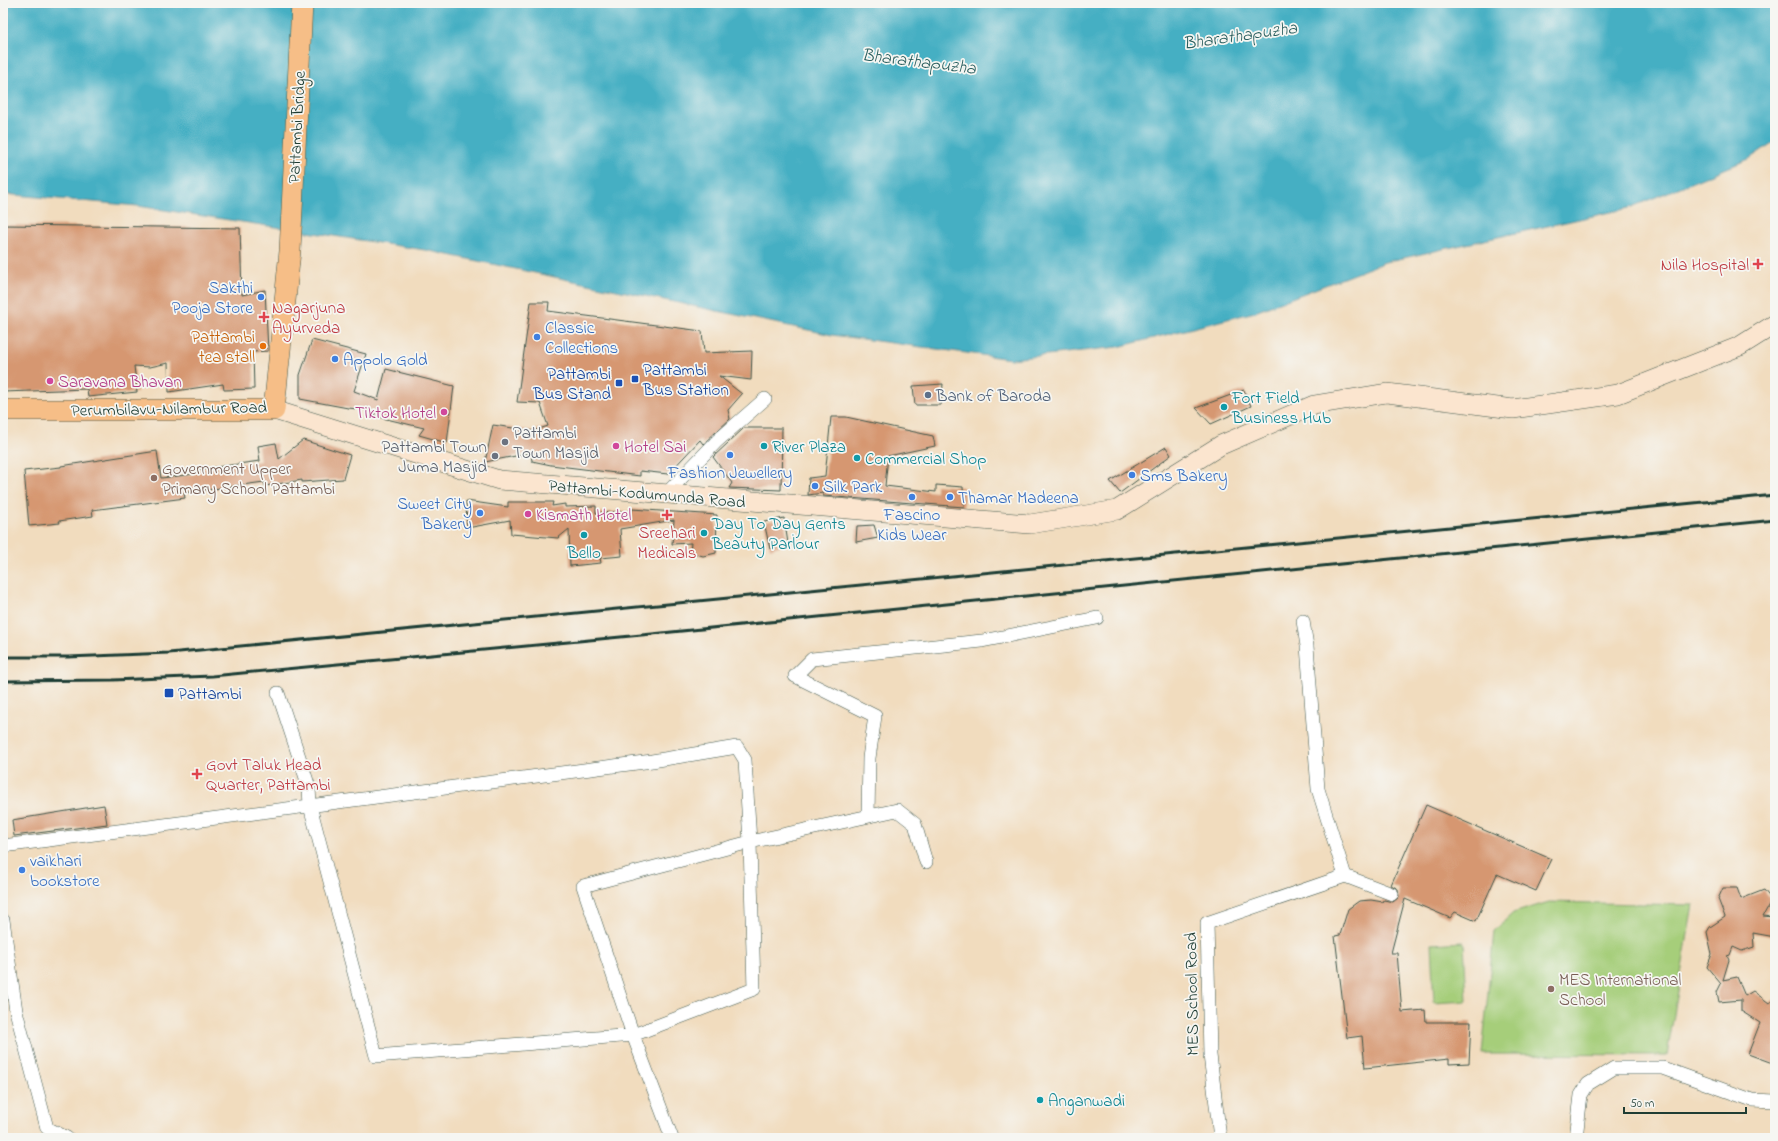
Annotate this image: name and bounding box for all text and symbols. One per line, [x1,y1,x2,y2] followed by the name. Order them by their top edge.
[1182,16,1299,58] water label: Bharathapuzha
[860,43,978,83] water label: Bharathapuzha
[282,70,315,184] street label: Pattambi Bridge
[1661,253,1749,278] place label: Nila Hospital
[1752,258,1764,270] marker: Nila Hospital
[172,276,253,321] place label: Sakthi Pooja Store
[256,292,266,302] marker: Sakthi Pooja Store
[272,296,345,342] place label: Nagarjuna Ayurveda
[259,312,269,322] marker: Nagarjuna Ayurveda
[545,316,618,361] place label: Classic Collections
[191,325,255,370] place label: Pattambi tea stall
[532,332,542,342] marker: Classic Collections
[258,341,268,351] marker: Pattambi tea stall
[343,348,428,373] place label: Appolo Gold
[330,354,340,364] marker: Appolo Gold
[642,358,729,403] place label: Pattambi Bus Station
[532,362,611,407] place label: Pattambi Bus Stand
[58,370,182,395] place label: Saravana Bhavan
[630,374,640,384] marker: Pattambi Bus Station
[45,376,55,386] marker: Saravana Bhavan
[614,378,624,388] marker: Pattambi Bus Stand
[935,384,1051,409] place label: Bank of Baroda
[1231,386,1331,431] place label: Fort Field Business Hub
[923,390,933,400] marker: Bank of Baroda
[71,395,268,424] street label: Perumbilavu-Nilambur Road
[355,401,436,426] place label: Tiktok Hotel
[1219,402,1229,412] marker: Fort Field Business Hub
[439,407,449,417] marker: Tiktok Hotel
[513,421,599,466] place label: Pattambi Town Masjid
[381,435,487,480] place label: Pattambi Town Juma Masjid
[624,435,686,460] place label: Hotel Sai
[772,435,846,460] place label: River Plaza
[500,437,510,447] marker: Pattambi Town Masjid
[611,441,621,451] marker: Hotel Sai
[759,441,769,451] marker: River Plaza
[865,447,986,472] place label: Commercial Shop
[725,450,735,460] marker: Fashion Jewellery
[490,451,500,461] marker: Pattambi Town Juma Masjid
[852,453,862,463] marker: Commercial Shop
[162,457,335,503] place label: Government Upper Primary School Pattambi
[667,461,792,487] place label: Fashion Jewellery
[1140,464,1227,490] place label: Sms Bakery
[1127,470,1137,480] marker: Sms Bakery
[149,473,159,483] marker: Government Upper Primary School Pattambi
[547,473,747,516] street label: Pattambi-Kodumunda Road
[823,475,883,500] place label: Silk Park
[810,481,820,491] marker: Silk Park
[958,486,1079,511] place label: Thamar Madeena
[397,492,472,538] place label: Sweet City Bakery
[907,492,917,502] marker: Fascino Kids Wear
[945,492,955,502] marker: Thamar Madeena
[536,503,631,528] place label: Kismath Hotel
[877,503,947,548] place label: Fascino Kids Wear
[475,508,485,518] marker: Sweet City Bakery
[523,509,533,519] marker: Kismath Hotel
[662,510,672,520] marker: Sreehari Medicals
[711,512,846,558] place label: Day To Day Gents Beauty Parlour
[638,521,696,566] place label: Sreehari Medicals
[699,528,709,538] marker: Day To Day Gents Beauty Parlour
[579,530,589,540] marker: Bello
[566,541,601,566] place label: Bello
[178,682,242,707] place label: Pattambi
[163,687,175,699] marker: Pattambi
[206,753,331,798] place label: Govt Taluk Head Quarter, Pattambi
[191,768,203,780] marker: Govt Taluk Head Quarter, Pattambi
[30,849,100,894] place label: vaikhari bookstore
[17,865,27,875] marker: vaikhari bookstore
[1179,932,1206,1056] street label: MES School Road
[1559,968,1681,1013] place label: MES International School
[1546,984,1556,994] marker: MES International School
[1048,1089,1125,1116] place label: Anganwadi
[1624,1089,1746,1115] scale bar
[1035,1095,1045,1105] marker: Anganwadi
[1630,1095,1654,1113] text: 50 m

